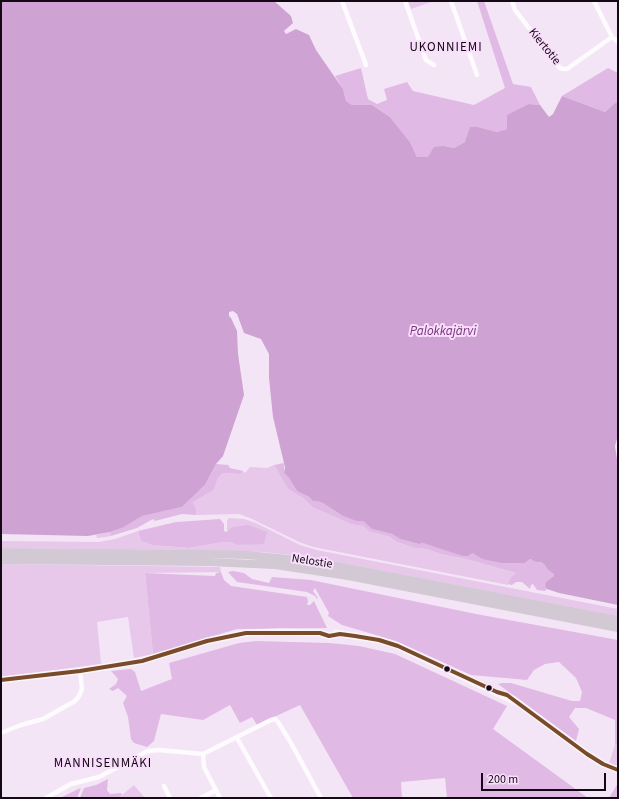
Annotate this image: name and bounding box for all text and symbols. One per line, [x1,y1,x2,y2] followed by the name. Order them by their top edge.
[525,26,563,68] street label: Kiertotie
[409,40,483,56] district label: UKONNIEMI
[410,324,476,340] water label: Palokkajärvi
[291,552,333,572] street label: Nelostie
[442,664,452,674] unlabelled marker
[484,683,494,693] unlabelled marker
[54,756,152,772] district label: MANNISENMÄKI
[483,765,608,791] scale bar
[488,771,518,788] text: 200 m

